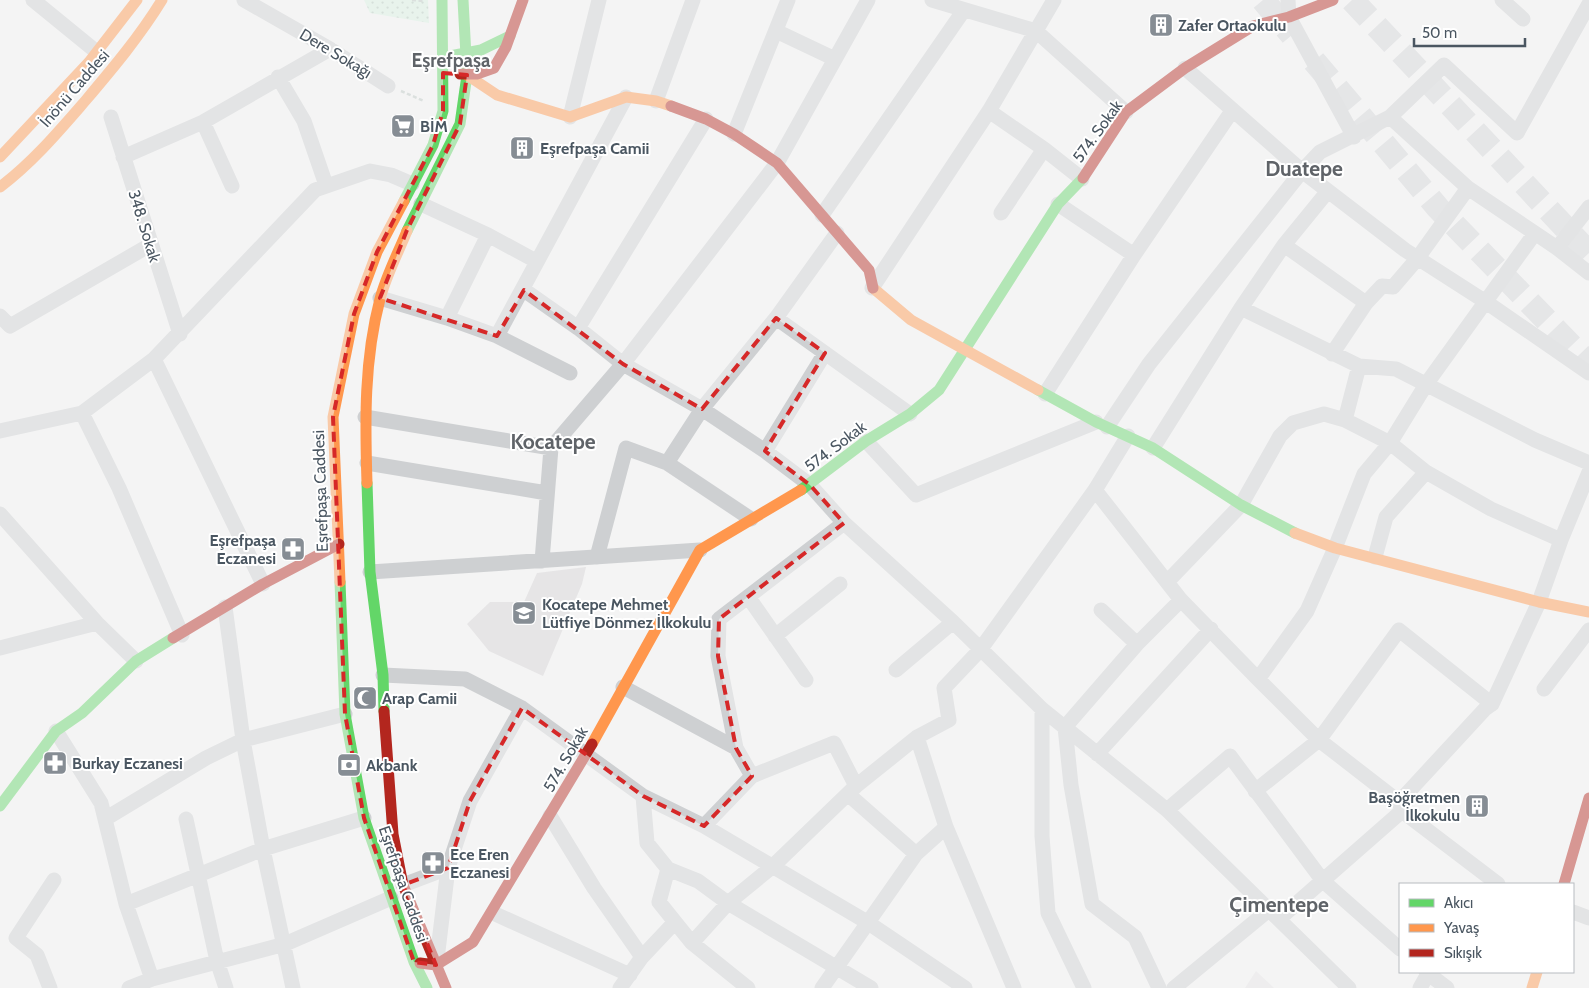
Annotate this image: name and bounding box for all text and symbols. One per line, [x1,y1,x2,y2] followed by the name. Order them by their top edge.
[1148,12,1174,38] building icon: Zafer Ortaokulu
[1414,15,1525,47] scale bar
[1178,16,1286,35] place label: Zafer Ortaokulu
[1422,24,1457,42] text: 50 m
[296,25,375,82] street label: Dere Sokağı
[36,46,113,131] street label: İnönü Caddesi
[411,49,491,72] district label: Eşrefpaşa
[1069,96,1127,166] street label: 574. Sokak
[390,113,416,139] supermarket icon: BİM
[420,117,448,136] place label: BİM
[509,135,535,161] building icon: Eşrefpaşa Camii
[540,139,649,158] place label: Eşrefpaşa Camii
[1265,156,1343,181] district label: Duatepe
[125,188,165,265] street label: 348. Sokak
[801,417,870,476] street label: 574. Sokak
[510,429,596,454] district label: Kocatepe
[309,430,332,552] street label: Eşrefpaşa Caddesi
[209,531,276,568] place label: Eşrefpaşa Eczanesi
[280,536,306,562] pharmacy icon: Eşrefpaşa Eczanesi
[542,595,711,632] place label: Kocatepe Mehmet Lütfiye Dönmez İlkokulu
[511,600,537,626] school or university icon: Kocatepe Mehmet Lütfiye Dönmez İlkokulu
[352,685,378,711] mosque icon: Arap Camii
[382,689,457,708] place label: Arap Camii
[539,723,592,795] street label: 574. Sokak
[42,750,68,776] pharmacy icon: Burkay Eczanesi
[336,752,362,778] bank icon: Akbank
[72,754,183,773] place label: Burkay Eczanesi
[366,756,418,775] place label: Akbank
[1368,788,1460,825] place label: Başöğretmen İlkokulu
[1464,793,1490,819] building icon: Başöğretmen İlkokulu
[375,823,432,945] street label: Eşrefpaşa Caddesi
[450,845,509,882] place label: Ece Eren Eczanesi
[420,850,446,876] pharmacy icon: Ece Eren Eczanesi
[1399,883,1574,973] legend
[1229,892,1329,917] district label: Çimentepe
[1444,894,1473,912] text: Akıcı
[1443,919,1479,937] text: Yavaş
[1444,944,1482,962] text: Sıkışık

